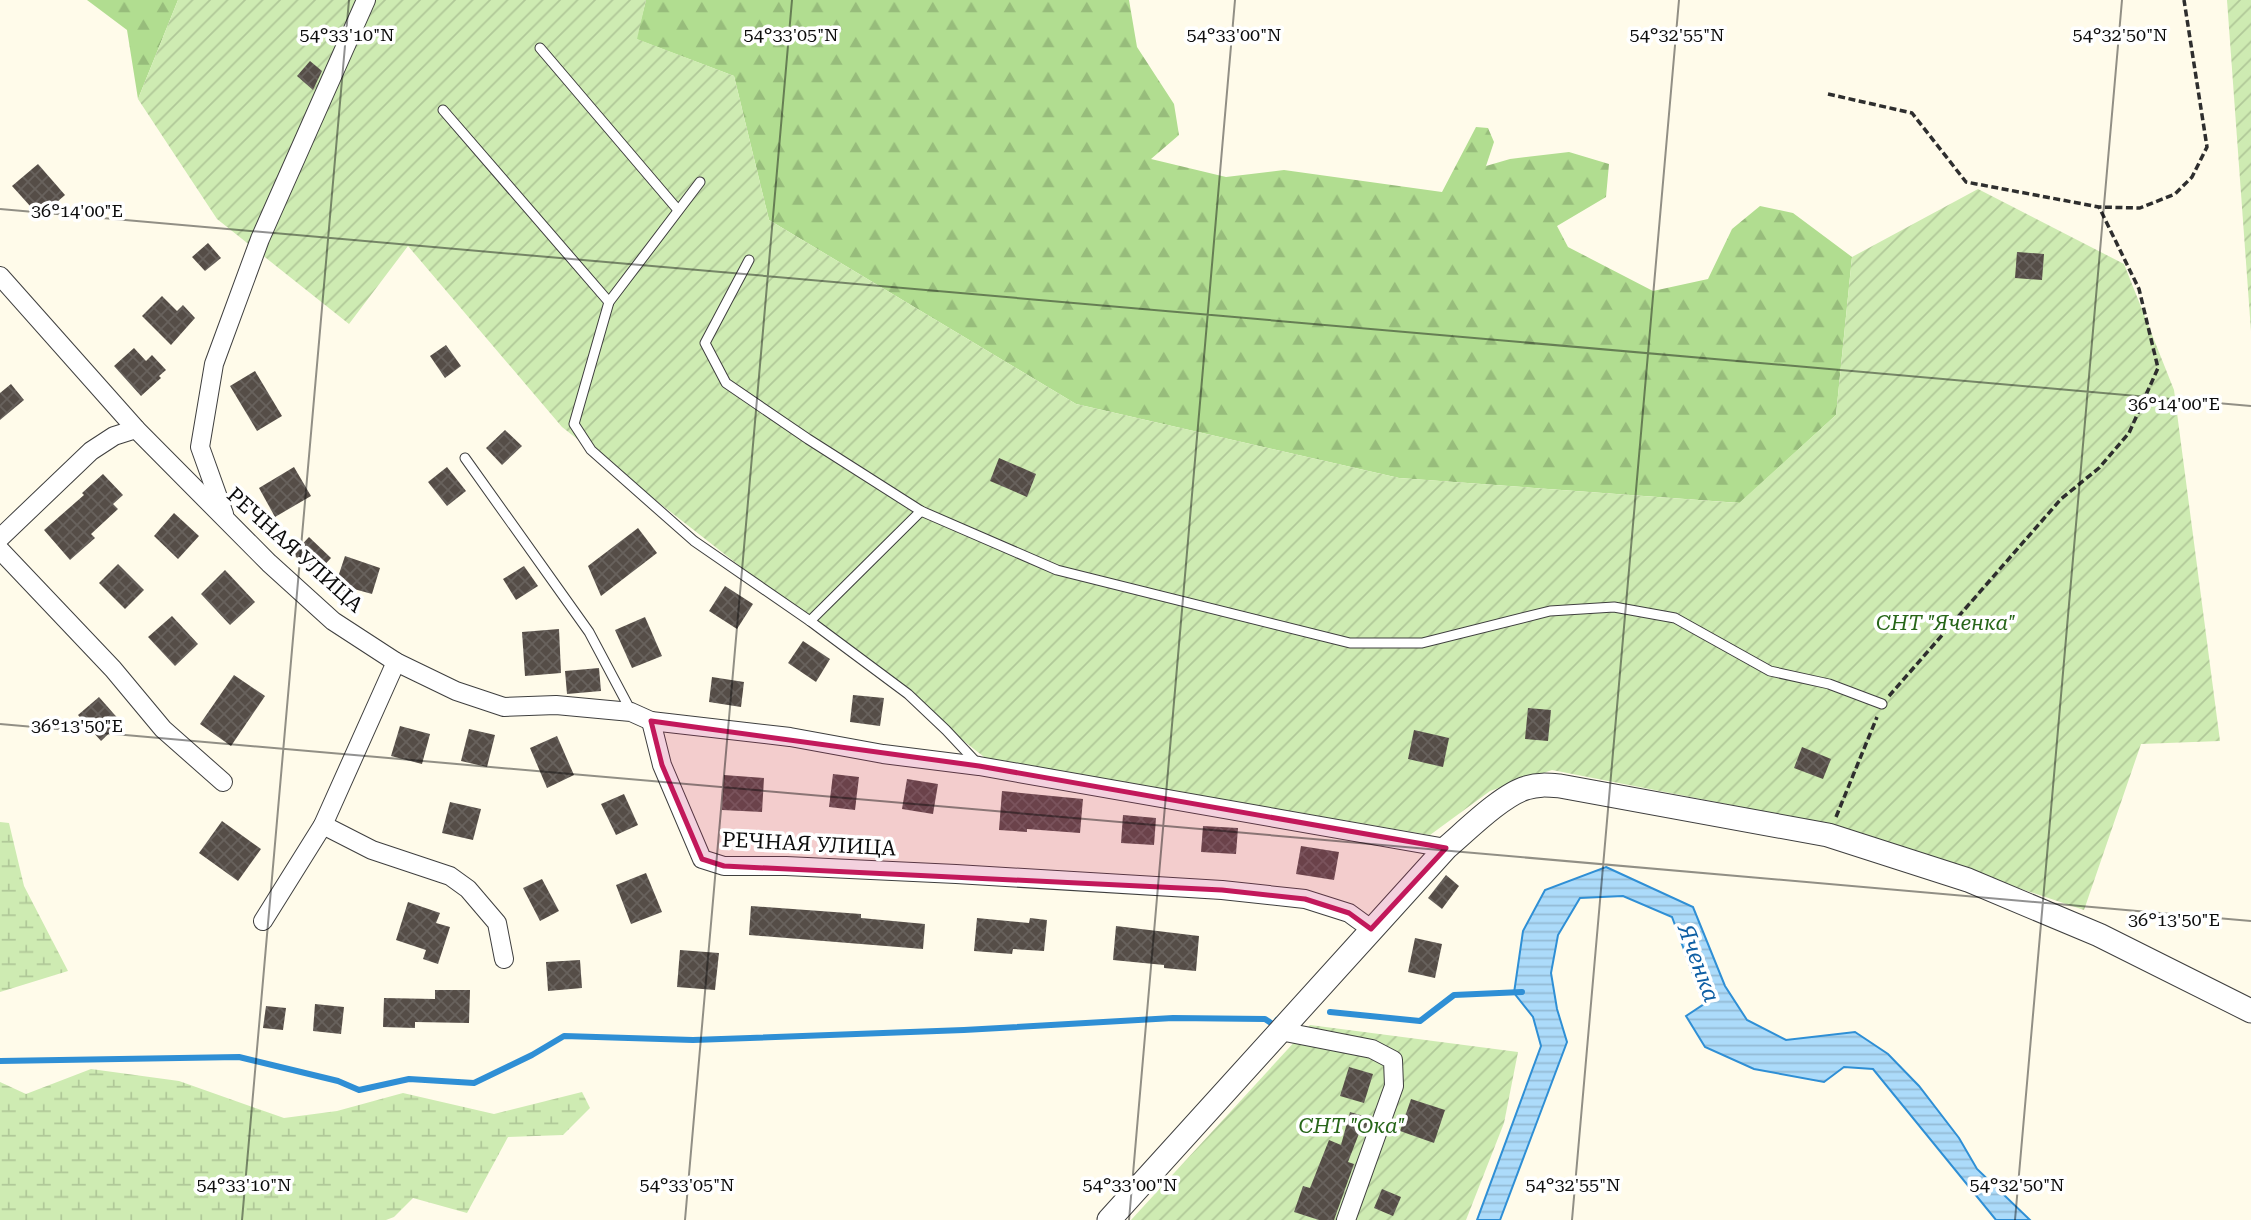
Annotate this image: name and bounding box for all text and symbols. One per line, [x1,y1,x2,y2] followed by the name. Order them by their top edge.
[300,24,394,45] text: 54°33'10"N
[744,24,838,45] text: 54°33'05"N
[1187,24,1281,45] text: 54°33'00"N
[1630,24,1724,45] text: 54°32'55"N
[2073,24,2167,45] text: 54°32'50"N
[31,200,123,221] text: 36°14'00"E
[2128,393,2220,414] text: 36°14'00"E
[222,483,368,617] street label: РЕЧНАЯ УЛИЦА
[1876,611,2016,635] park label: СНТ "Яченка"
[31,715,123,736] text: 36°13'50"E
[721,827,897,861] street label: РЕЧНАЯ УЛИЦА
[2128,909,2220,930] text: 36°13'50"E
[1672,919,1725,1006] water label: Яченка
[1299,1114,1405,1138] park label: СНТ "Ока"
[197,1174,291,1195] text: 54°33'10"N
[640,1174,734,1195] text: 54°33'05"N
[1083,1174,1177,1195] text: 54°33'00"N
[1526,1174,1620,1195] text: 54°32'55"N
[1970,1174,2064,1195] text: 54°32'50"N

